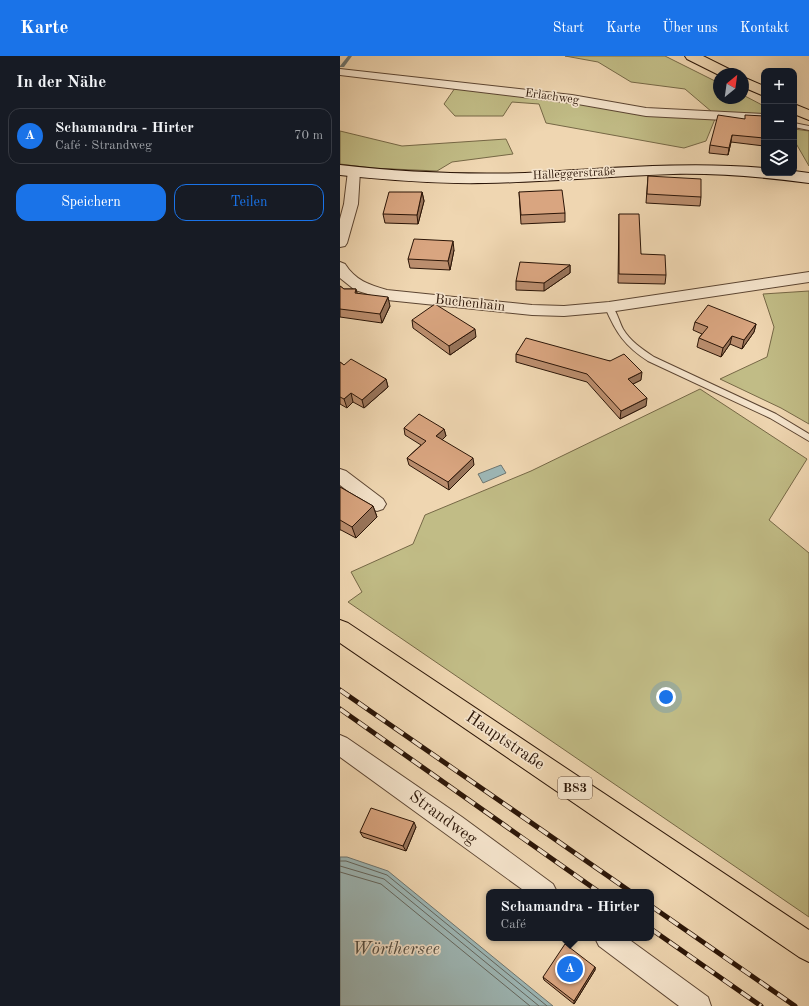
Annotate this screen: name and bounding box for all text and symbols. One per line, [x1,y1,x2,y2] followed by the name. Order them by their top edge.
[20,19,68,38] text: Karte
[553,21,584,35] text: Start
[606,21,641,35] text: Karte
[663,21,718,35] text: Über uns
[740,21,789,35] text: Kontakt
[713,68,749,104] north arrow
[761,68,797,176] map controls
[761,68,797,104] button: +
[16,74,106,91] text: In der Nähe
[524,87,581,107] street label: Erlachweg
[761,104,797,140] button: −
[55,121,194,136] text: Schamandra - Hirter
[25,129,35,142] text: A
[294,129,323,142] text: 70 m
[55,139,152,152] text: Café · Strandweg
[761,140,797,176] button: layers
[532,166,616,182] street label: Halleggerstraße
[16,184,166,221] button: Speichern
[174,184,324,221] button: Teilen
[434,292,506,314] street label: Buchenhain
[656,687,676,707] your location
[462,708,548,774] street label: Hauptstraße
[558,777,592,799] road number: B83
[406,788,480,848] street label: Strandweg
[486,889,654,941] popup
[501,900,639,915] text: Schamandra - Hirter
[501,918,526,931] text: Café
[352,940,440,958] water label: Wörthersee
[557,954,583,984] pin: A

